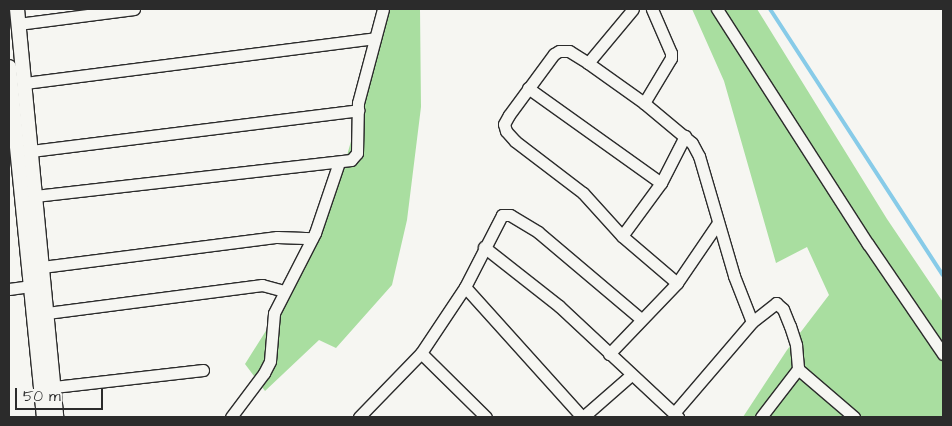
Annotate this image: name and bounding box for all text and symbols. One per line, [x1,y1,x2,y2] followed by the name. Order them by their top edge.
[18,378,105,410] scale bar
[23,386,61,407] text: 50 m

